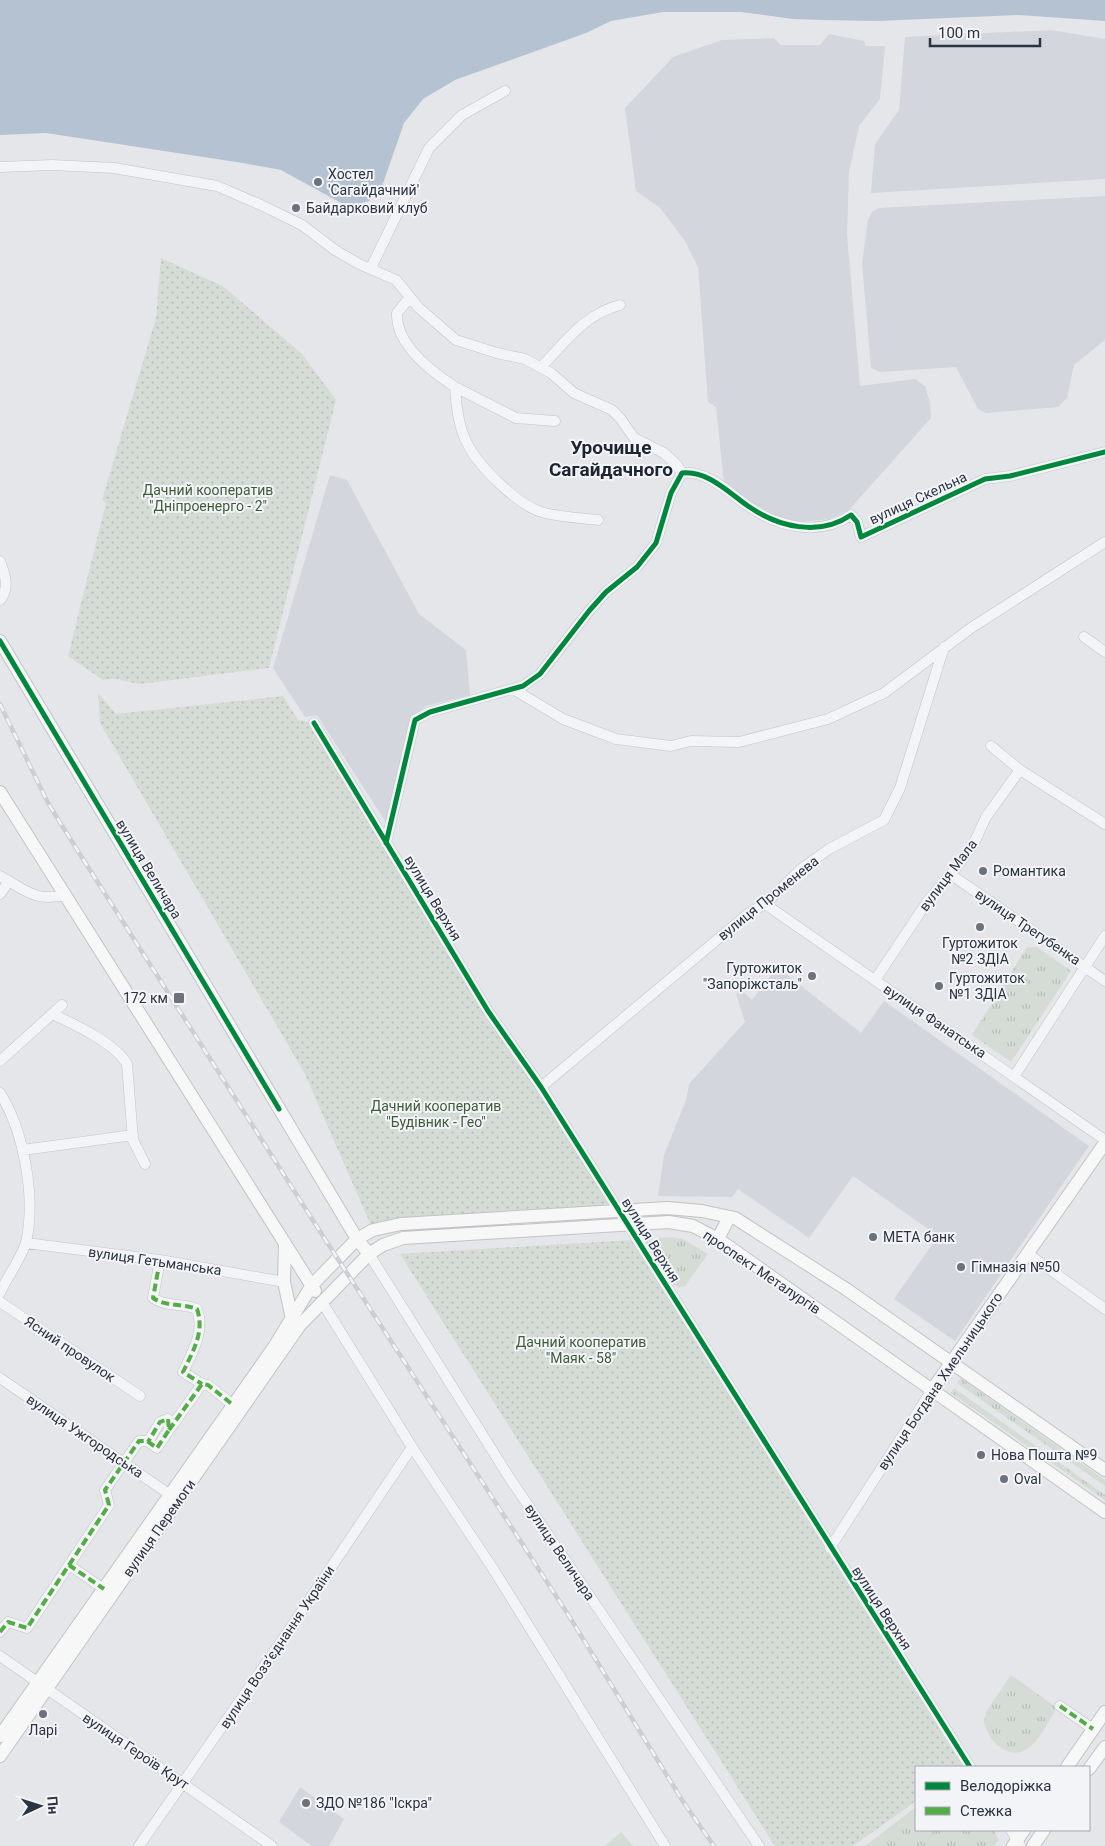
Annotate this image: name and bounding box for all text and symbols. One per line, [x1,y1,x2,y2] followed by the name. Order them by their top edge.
[930,15,1040,47] scale bar
[938,24,980,42] text: 100 m
[328,166,419,198] place label: Хостел 'Сагайдачний'
[312,176,324,188] marker: Хостел 'Сагайдачний'
[306,200,428,216] place label: Байдарковий клуб
[290,202,302,214] marker: Байдарковий клуб
[549,436,673,481] district label: Урочище Сагайдачного
[867,468,969,528] street label: вулиця Скельна
[143,482,273,514] park label: Дачний кооператив "Дніпроенерго - 2"
[113,816,185,922] street label: вулиця Величара
[916,836,980,914] street label: вулиця Мала
[401,852,465,944] street label: вулиця Верхня
[714,853,822,943] street label: вулиця Променева
[993,863,1066,879] place label: Романтика
[977,865,989,877] marker: Романтика
[972,886,1084,968] street label: вулиця Трегубенка
[974,921,986,933] marker: Гуртожиток №2 ЗДІА
[942,935,1018,967] place label: Гуртожиток №2 ЗДІА
[703,960,802,992] place label: Гуртожиток "Запоріжсталь"
[806,970,818,982] marker: Гуртожиток "Запоріжсталь"
[949,970,1025,1002] place label: Гуртожиток №1 ЗДІА
[933,980,945,992] marker: Гуртожиток №1 ЗДІА
[881,981,989,1061] street label: вулиця Фанатська
[123,990,168,1006] place label: 172 км
[172,991,186,1005] marker: 172 км
[371,1098,501,1130] park label: Дачний кооператив "Будівник - Гео"
[619,1195,683,1285] street label: вулиця Верхня
[700,1227,824,1317] street label: проспект Металургів
[883,1229,955,1245] place label: МЕТА банк
[867,1231,879,1243] marker: МЕТА банк
[87,1244,223,1278] street label: вулиця Гетьманська
[971,1259,1060,1275] place label: Гімназія №50
[955,1261,967,1273] marker: Гімназія №50
[874,1289,1006,1473] street label: вулиця Богдана Хмельницького
[22,1313,119,1385] street label: Ясний провулок
[516,1334,646,1366] park label: Дачний кооператив "Маяк - 58"
[24,1391,146,1481] street label: вулиця Ужгородська
[991,1447,1097,1463] place label: Нова Пошта №9
[975,1449,987,1461] marker: Нова Пошта №9
[1014,1471,1041,1487] place label: Oval
[998,1473,1010,1485] marker: Oval
[119,1476,199,1580] street label: вулиця Перемоги
[522,1501,598,1603] street label: вулиця Величара
[216,1563,338,1731] street label: вулиця Воззʼєднання України
[849,1563,915,1653] street label: вулиця Верхня
[37,1708,49,1720] marker: Ларі
[80,1710,192,1793] street label: вулиця Героїв Крут
[29,1722,57,1738] place label: Ларі
[915,1766,1090,1831] legend
[960,1777,1051,1795] text: Велодоріжка
[15,1781,65,1831] north arrow
[316,1795,432,1811] place label: ЗДО №186 "Іскра"
[44,1796,62,1815] text: Пн
[300,1797,312,1809] marker: ЗДО №186 "Іскра"
[960,1802,1012,1820] text: Стежка

